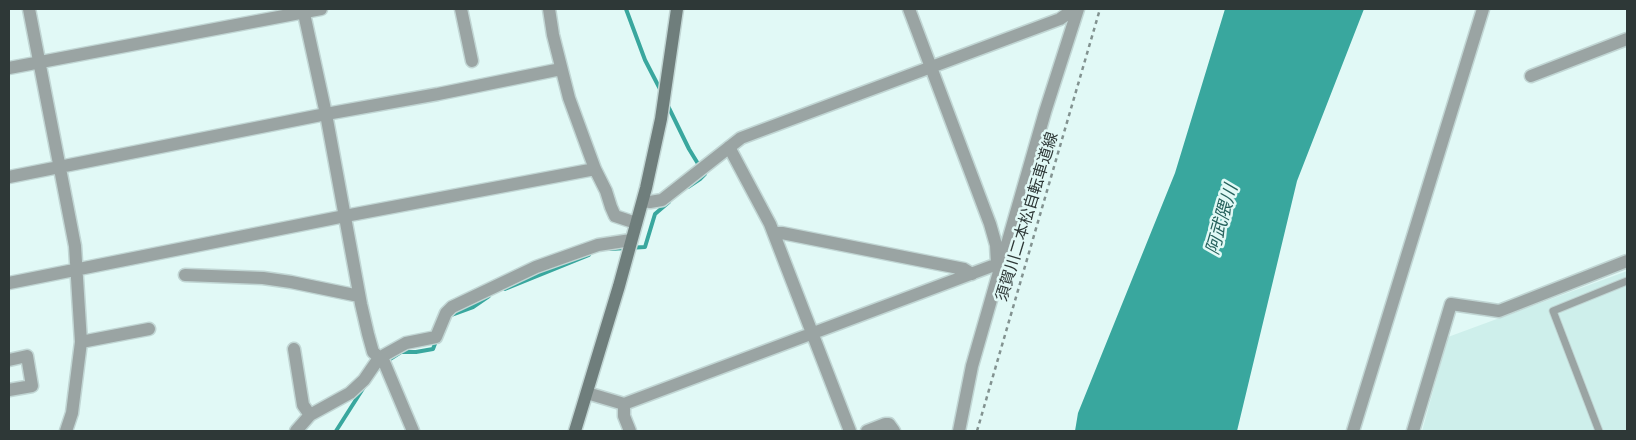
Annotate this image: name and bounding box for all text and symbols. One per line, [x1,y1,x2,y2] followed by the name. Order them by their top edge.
[993,130,1063,304] street label: 須賀川二本松自転車道線
[1203,182,1243,258] water label: 阿武隈川

